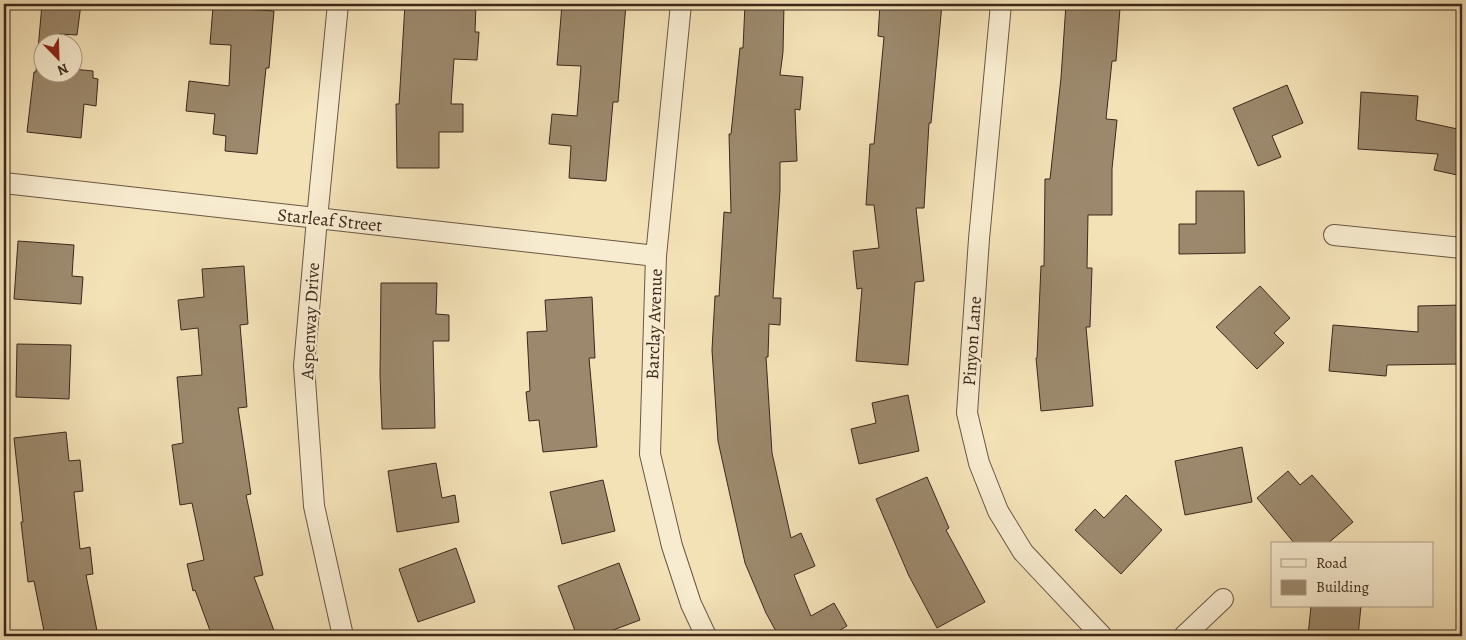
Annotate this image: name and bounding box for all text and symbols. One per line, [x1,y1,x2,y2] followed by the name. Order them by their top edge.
[32,32,82,82] north arrow
[54,59,71,80] text: N
[276,203,384,237] street label: Starleaf Street
[295,262,325,381] street label: Aspenway Drive
[640,268,668,380] street label: Barclay Avenue
[957,295,987,387] street label: Pinyon Lane
[1271,542,1434,608] legend
[1316,553,1348,573] text: Road
[1316,577,1369,597] text: Building

